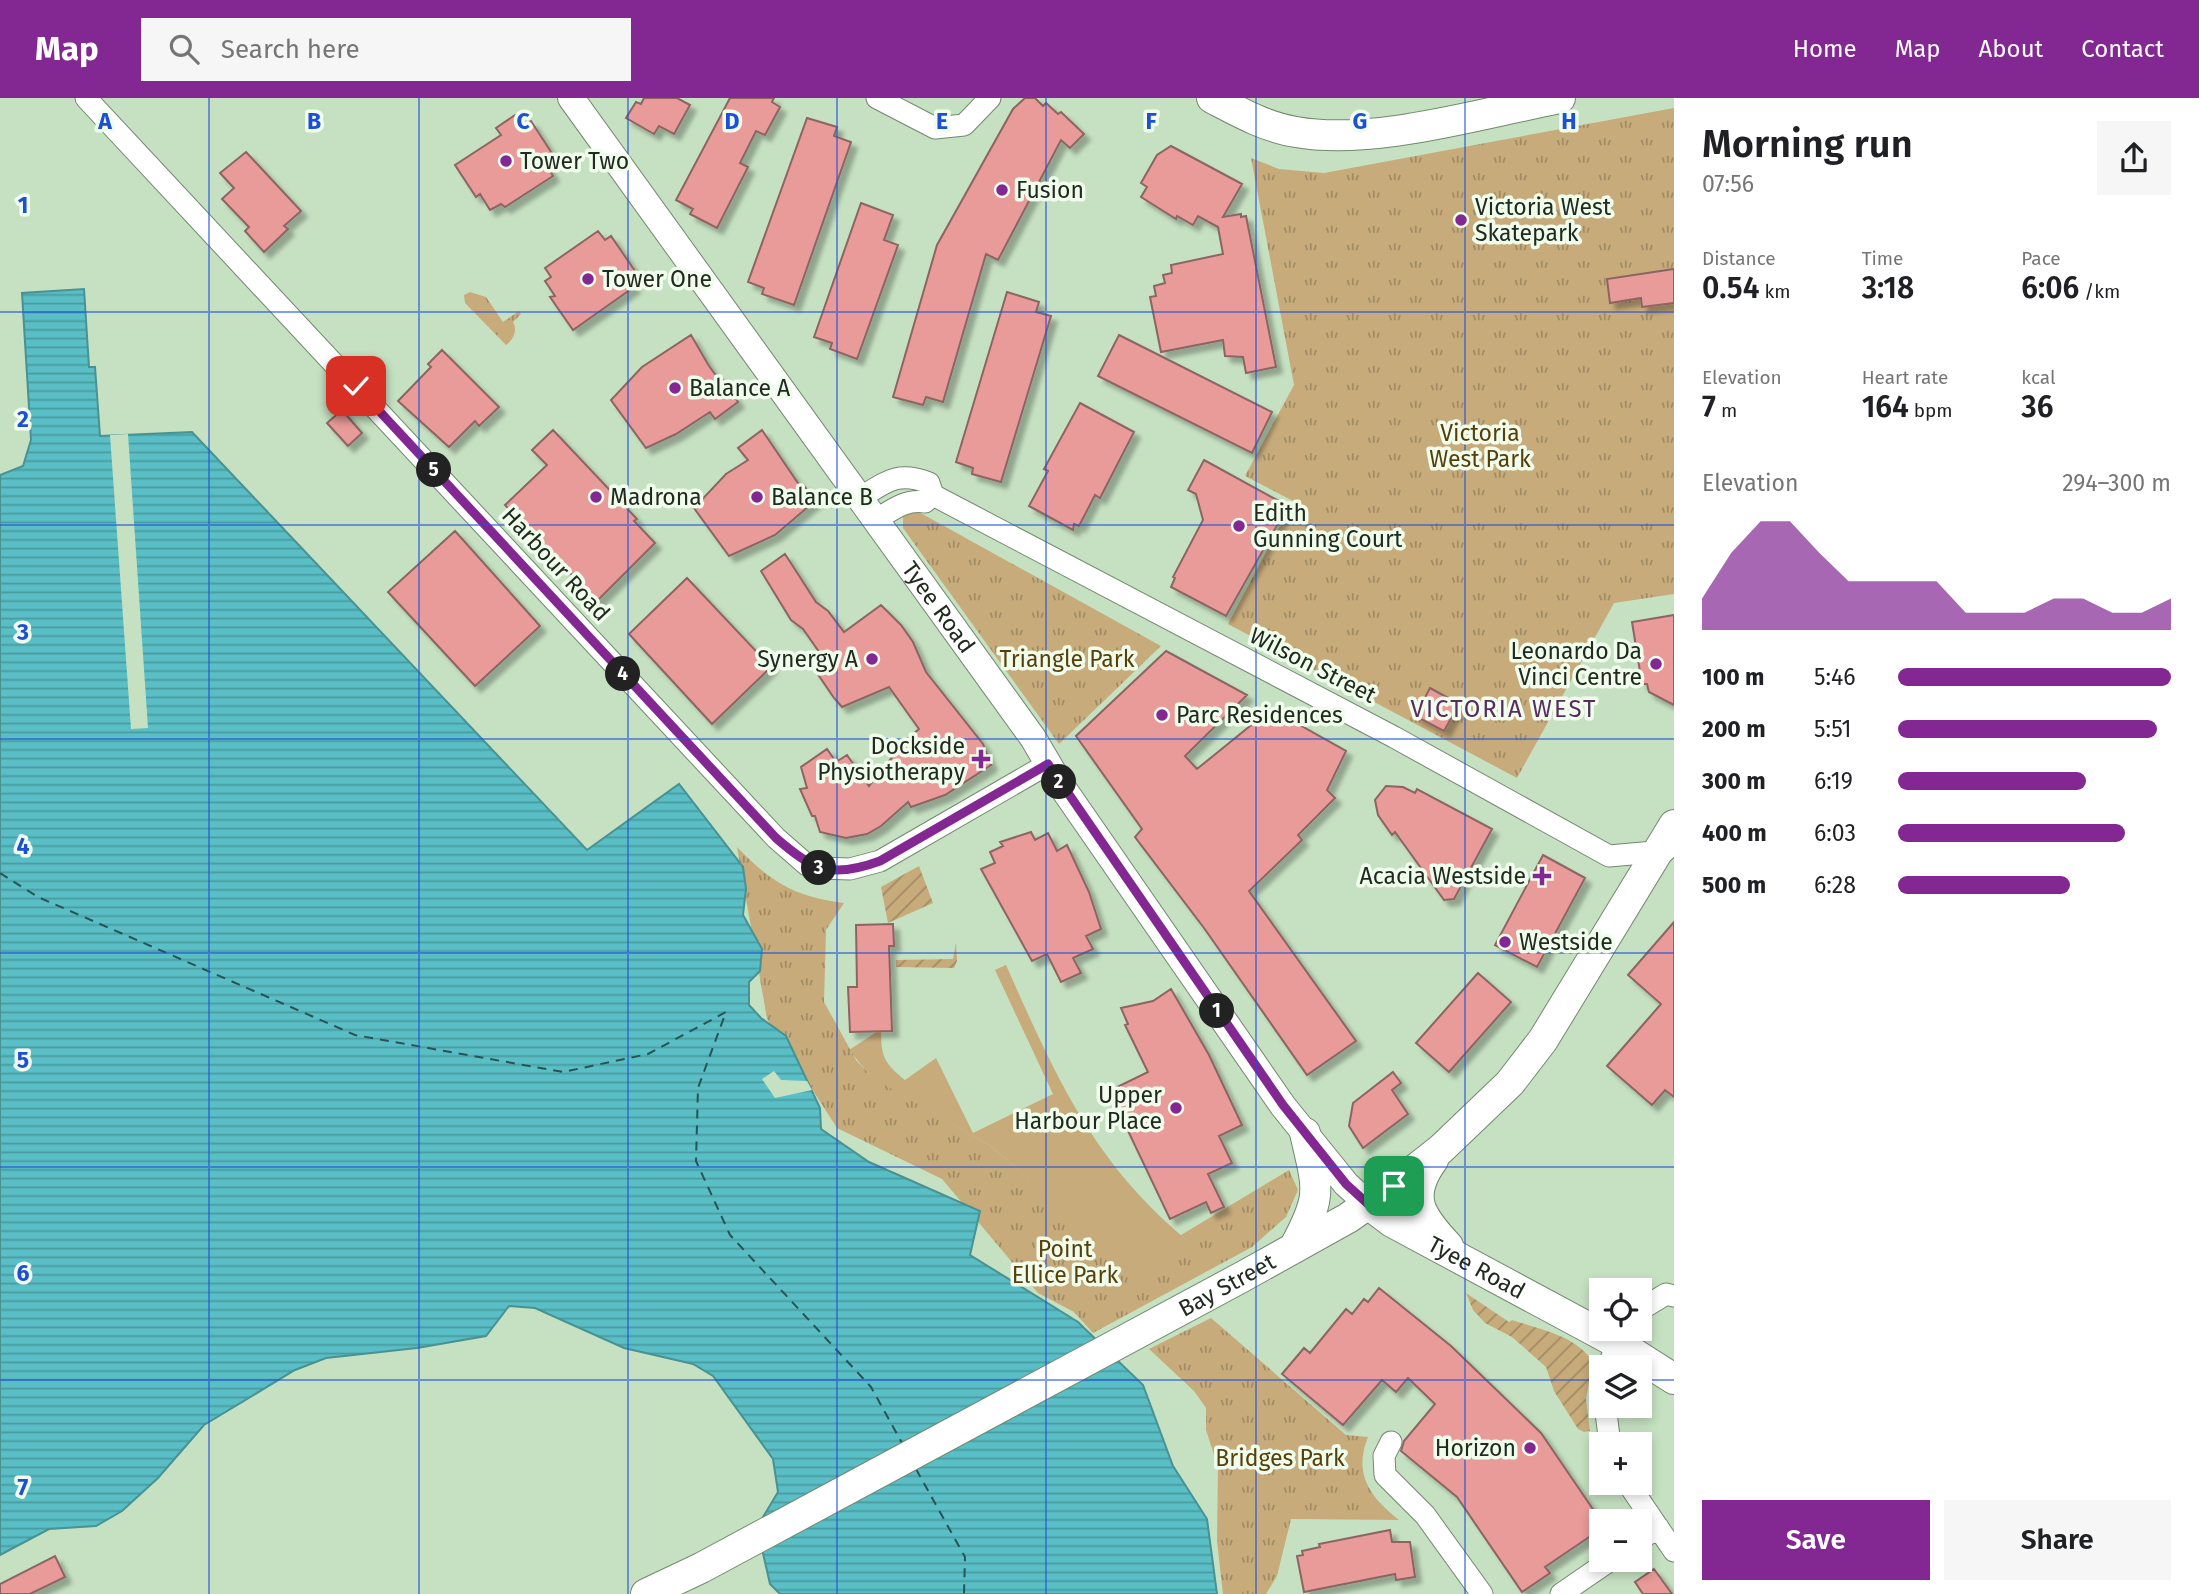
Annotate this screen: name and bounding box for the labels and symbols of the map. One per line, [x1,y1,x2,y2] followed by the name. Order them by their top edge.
[97,107,112,135] text: A
[307,107,321,135] text: B
[516,107,530,135] text: C
[725,107,740,135] text: D
[936,107,948,135] text: E
[1145,107,1157,135] text: F
[1353,107,1367,135] text: G
[1561,107,1577,135] text: H
[520,147,629,175] place label: Tower Two
[498,153,514,169] marker: Tower Two
[1016,176,1084,204] place label: Fusion
[994,182,1010,198] marker: Fusion
[18,191,28,219] text: 1
[1475,193,1612,247] place label: Victoria West Skatepark
[1453,212,1469,228] marker: Victoria West Skatepark
[602,265,712,293] place label: Tower One
[580,271,596,287] marker: Tower One
[326,356,386,416] pin
[689,374,791,402] place label: Balance A
[667,380,683,396] marker: Balance A
[17,405,29,433] text: 2
[1429,419,1531,473] park label: Victoria West Park
[416,452,452,488] pin: 5
[610,483,702,511] place label: Madrona
[771,483,873,511] place label: Balance B
[588,489,604,505] marker: Madrona
[749,489,765,505] marker: Balance B
[1253,499,1403,553] place label: Edith Gunning Court
[496,501,616,627] street label: Harbour Road
[1231,518,1247,534] marker: Edith Gunning Court
[896,556,981,659] street label: Tyee Road
[16,618,29,646] text: 3
[1245,621,1382,709] street label: Wilson Street
[1511,637,1642,691] place label: Leonardo Da Vinci Centre
[757,645,859,673] place label: Synergy A
[999,645,1135,673] park label: Triangle Park
[864,651,880,667] marker: Synergy A
[606,656,640,692] pin: 4
[1648,656,1664,672] marker: Leonardo Da Vinci Centre
[1411,695,1597,723] district label: VICTORIA WEST
[1176,701,1343,729] place label: Parc Residences
[1154,707,1170,723] marker: Parc Residences
[817,732,966,786] place label: Dockside Physiotherapy
[971,749,991,769] marker: Dockside Physiotherapy
[1042,764,1076,800] pin: 2
[17,832,30,860] text: 4
[802,850,836,886] pin: 3
[1360,862,1526,890] place label: Acacia Westside
[1532,866,1552,886] marker: Acacia Westside
[1519,928,1613,956] place label: Westside
[1497,934,1513,950] marker: Westside
[1200,993,1234,1028] pin: 1
[17,1046,29,1074] text: 5
[1014,1081,1162,1135] place label: Upper Harbour Place
[1168,1100,1184,1116] marker: Upper Harbour Place
[1364,1156,1424,1216] pin
[1423,1230,1530,1305] street label: Tyee Road
[1012,1235,1118,1289] park label: Point Ellice Park
[1174,1247,1281,1323] street label: Bay Street
[17,1259,30,1287] text: 6
[1435,1434,1516,1462] place label: Horizon
[1522,1440,1538,1456] marker: Horizon
[1215,1444,1345,1472] park label: Bridges Park
[18,1473,29,1501] text: 7

